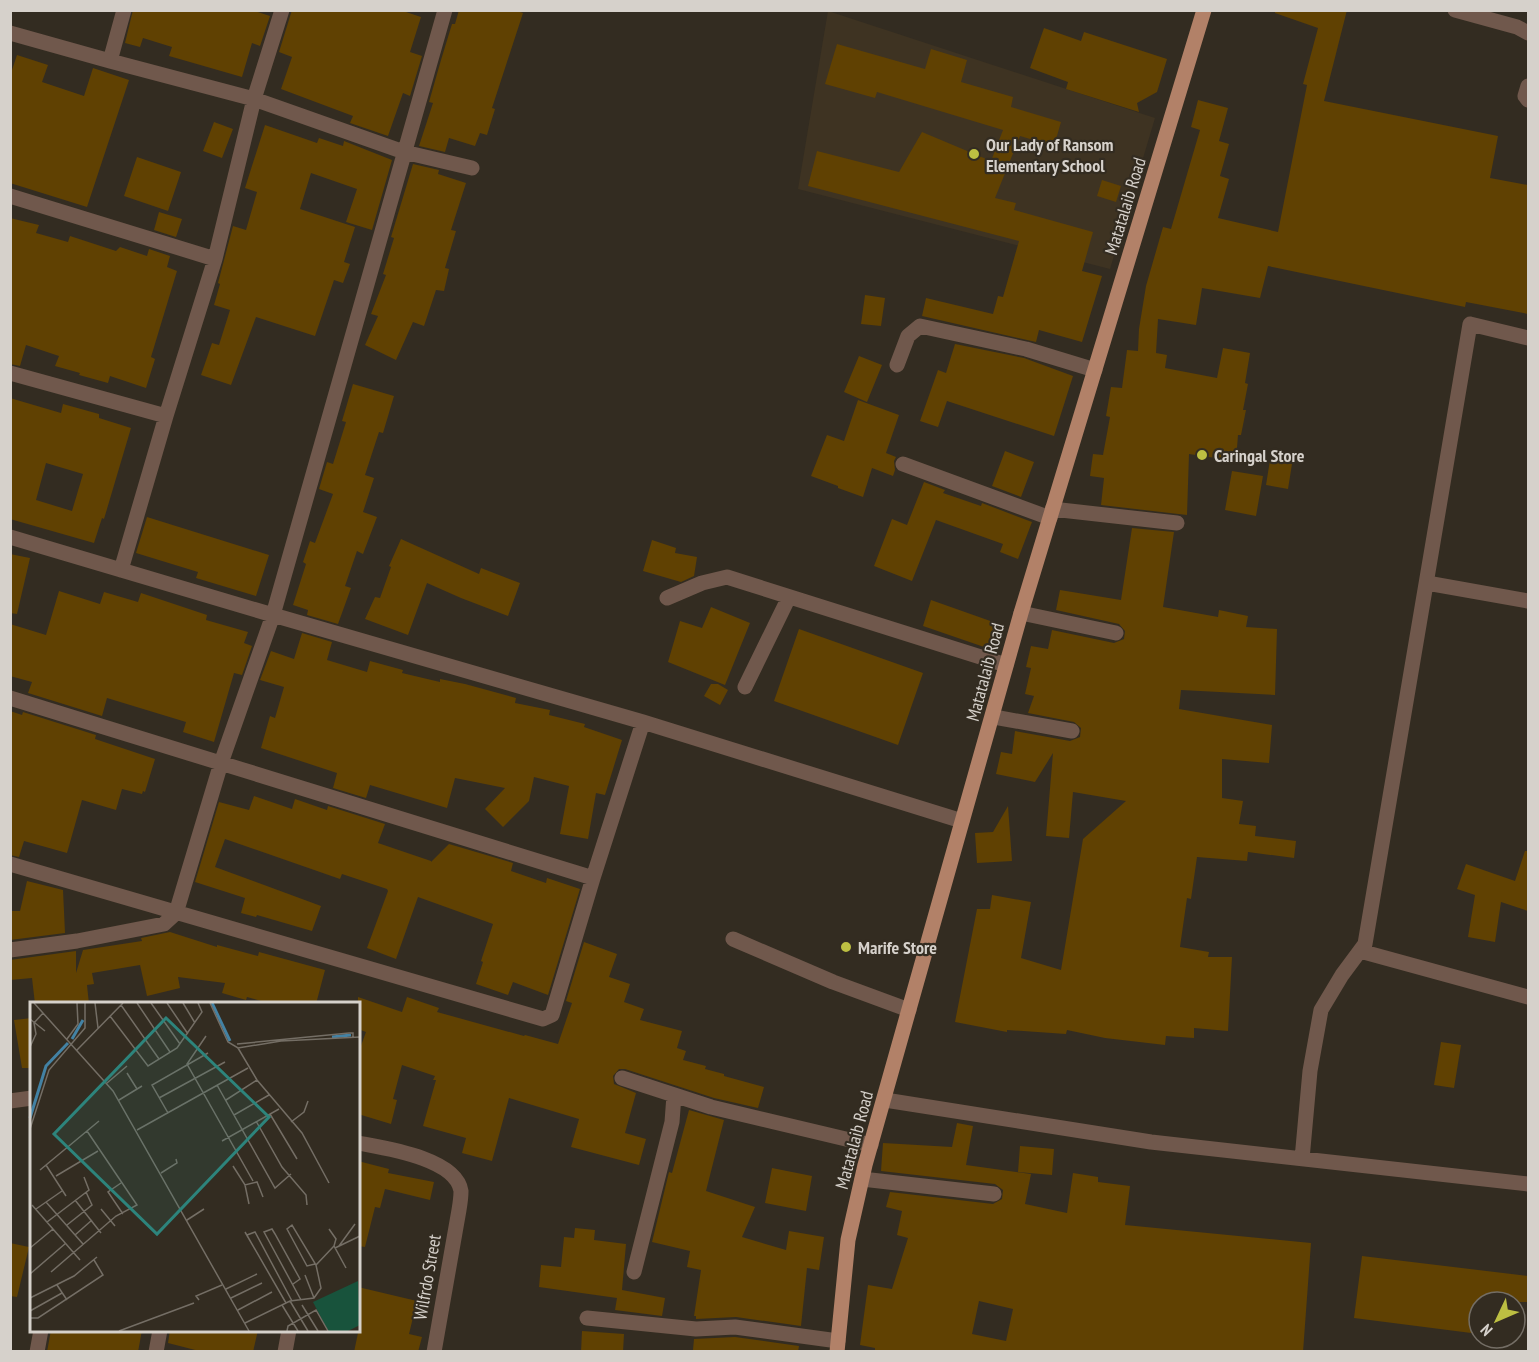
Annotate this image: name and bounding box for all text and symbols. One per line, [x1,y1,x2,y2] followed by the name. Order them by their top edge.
[986,133,1114,177] place label: Our Lady of Ransom Elementary School
[967,147,981,161] marker: Our Lady of Ransom Elementary School
[1099,155,1151,257] street label: Matatalaib Road
[1214,444,1305,467] place label: Caringal Store
[1195,448,1209,462] marker: Caringal Store
[961,620,1009,724] street label: Matatalaib Road
[858,936,937,959] place label: Marife Store
[839,940,853,954] marker: Marife Store
[30,1002,360,1332] inset map
[830,1088,878,1192] street label: Matatalaib Road
[408,1232,446,1322] street label: Wilfrdo Street
[1467,1290,1527,1350] north arrow
[1476,1320,1496,1340] text: N

